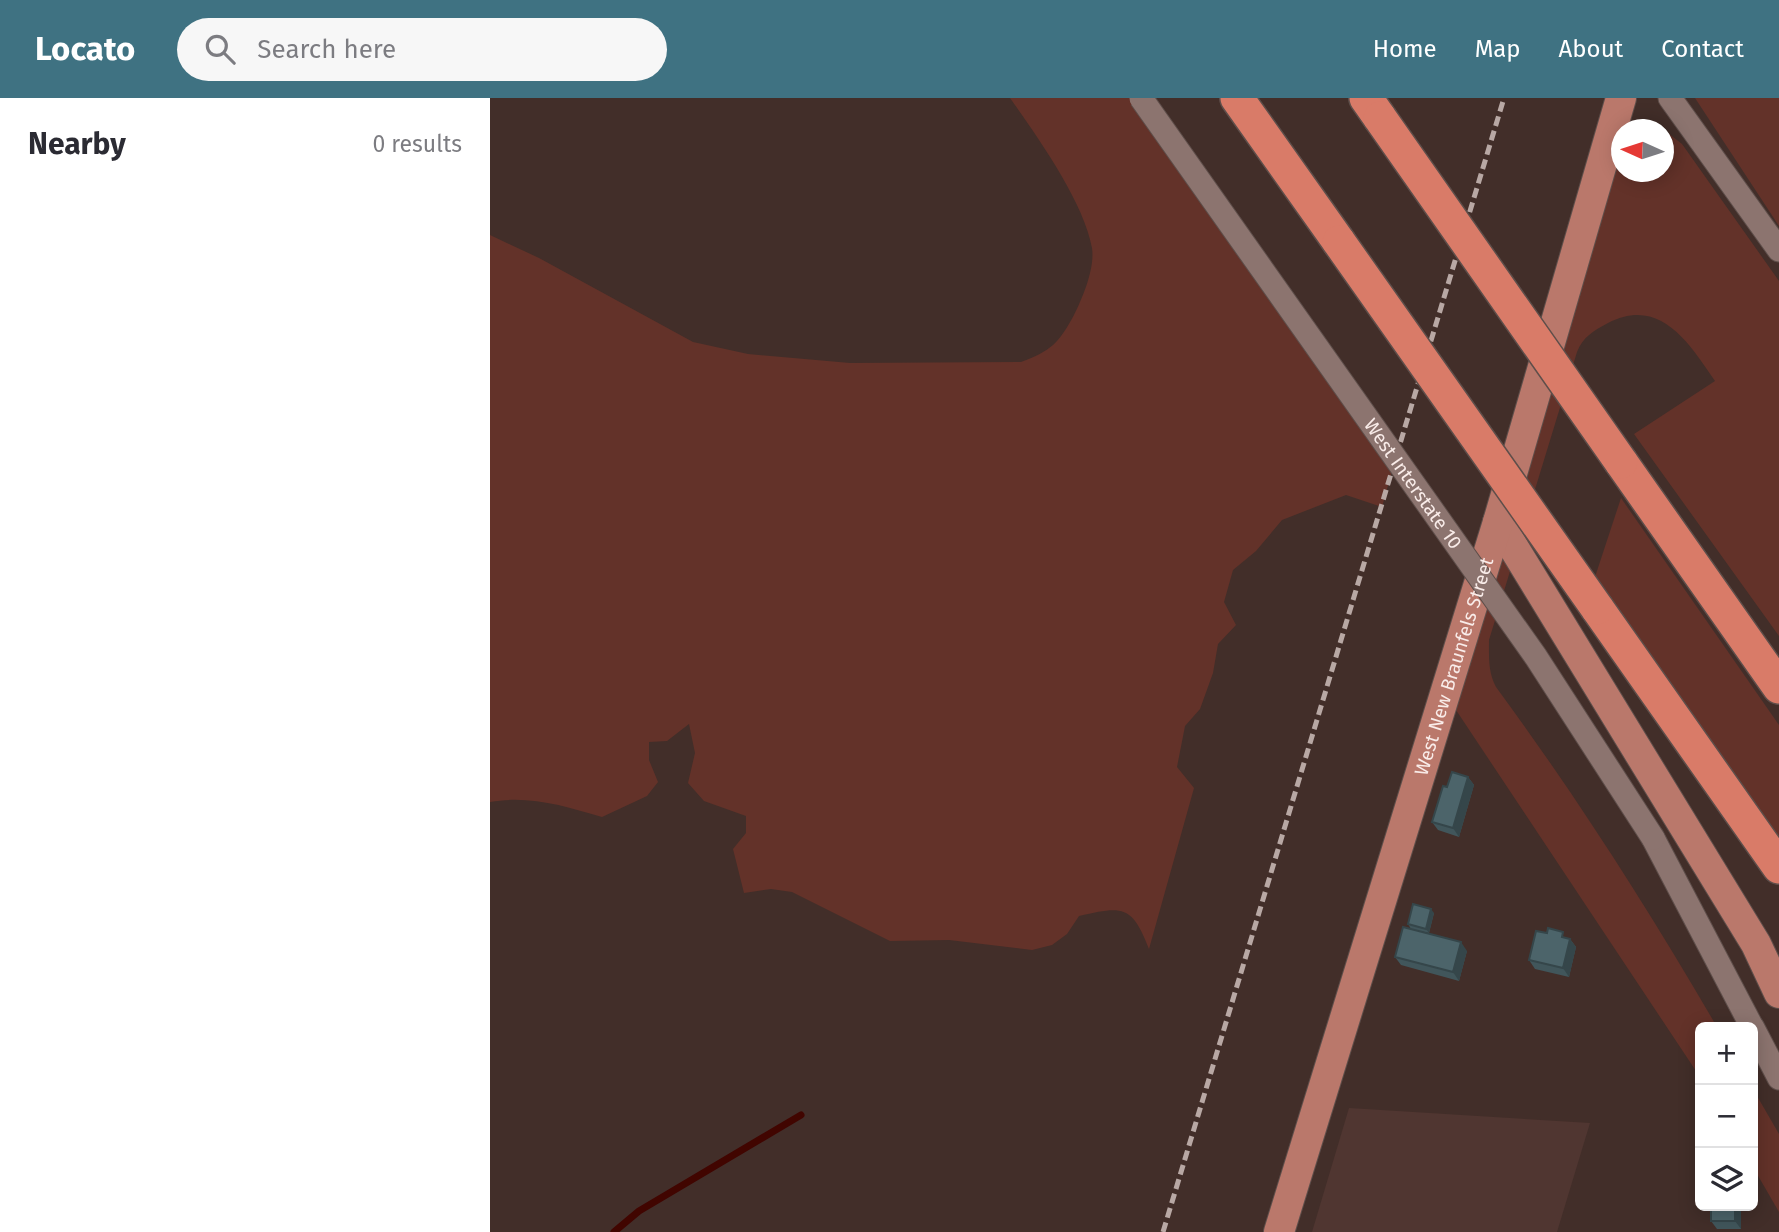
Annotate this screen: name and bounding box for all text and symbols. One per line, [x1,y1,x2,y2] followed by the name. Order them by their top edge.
[177,18,667,81] search box
[35,29,135,69] text: Locato
[201,30,239,68] icon: search
[257,34,396,65] text: Search here
[1373,35,1437,63] text: Home
[1475,35,1521,63] text: Map
[1559,35,1623,63] text: About
[1661,35,1744,63] text: Contact
[1611,119,1674,182] north arrow
[28,126,126,162] text: Nearby
[372,130,462,158] text: 0 results
[1360,414,1467,553] street label: West Interstate 10
[1409,554,1498,778] street label: West New Braunfels Street
[1695,1022,1758,1211] map controls
[1695,1022,1758,1085] button: +
[1695,1085,1758,1148] button: −
[1695,1148,1758,1211] button: layers

